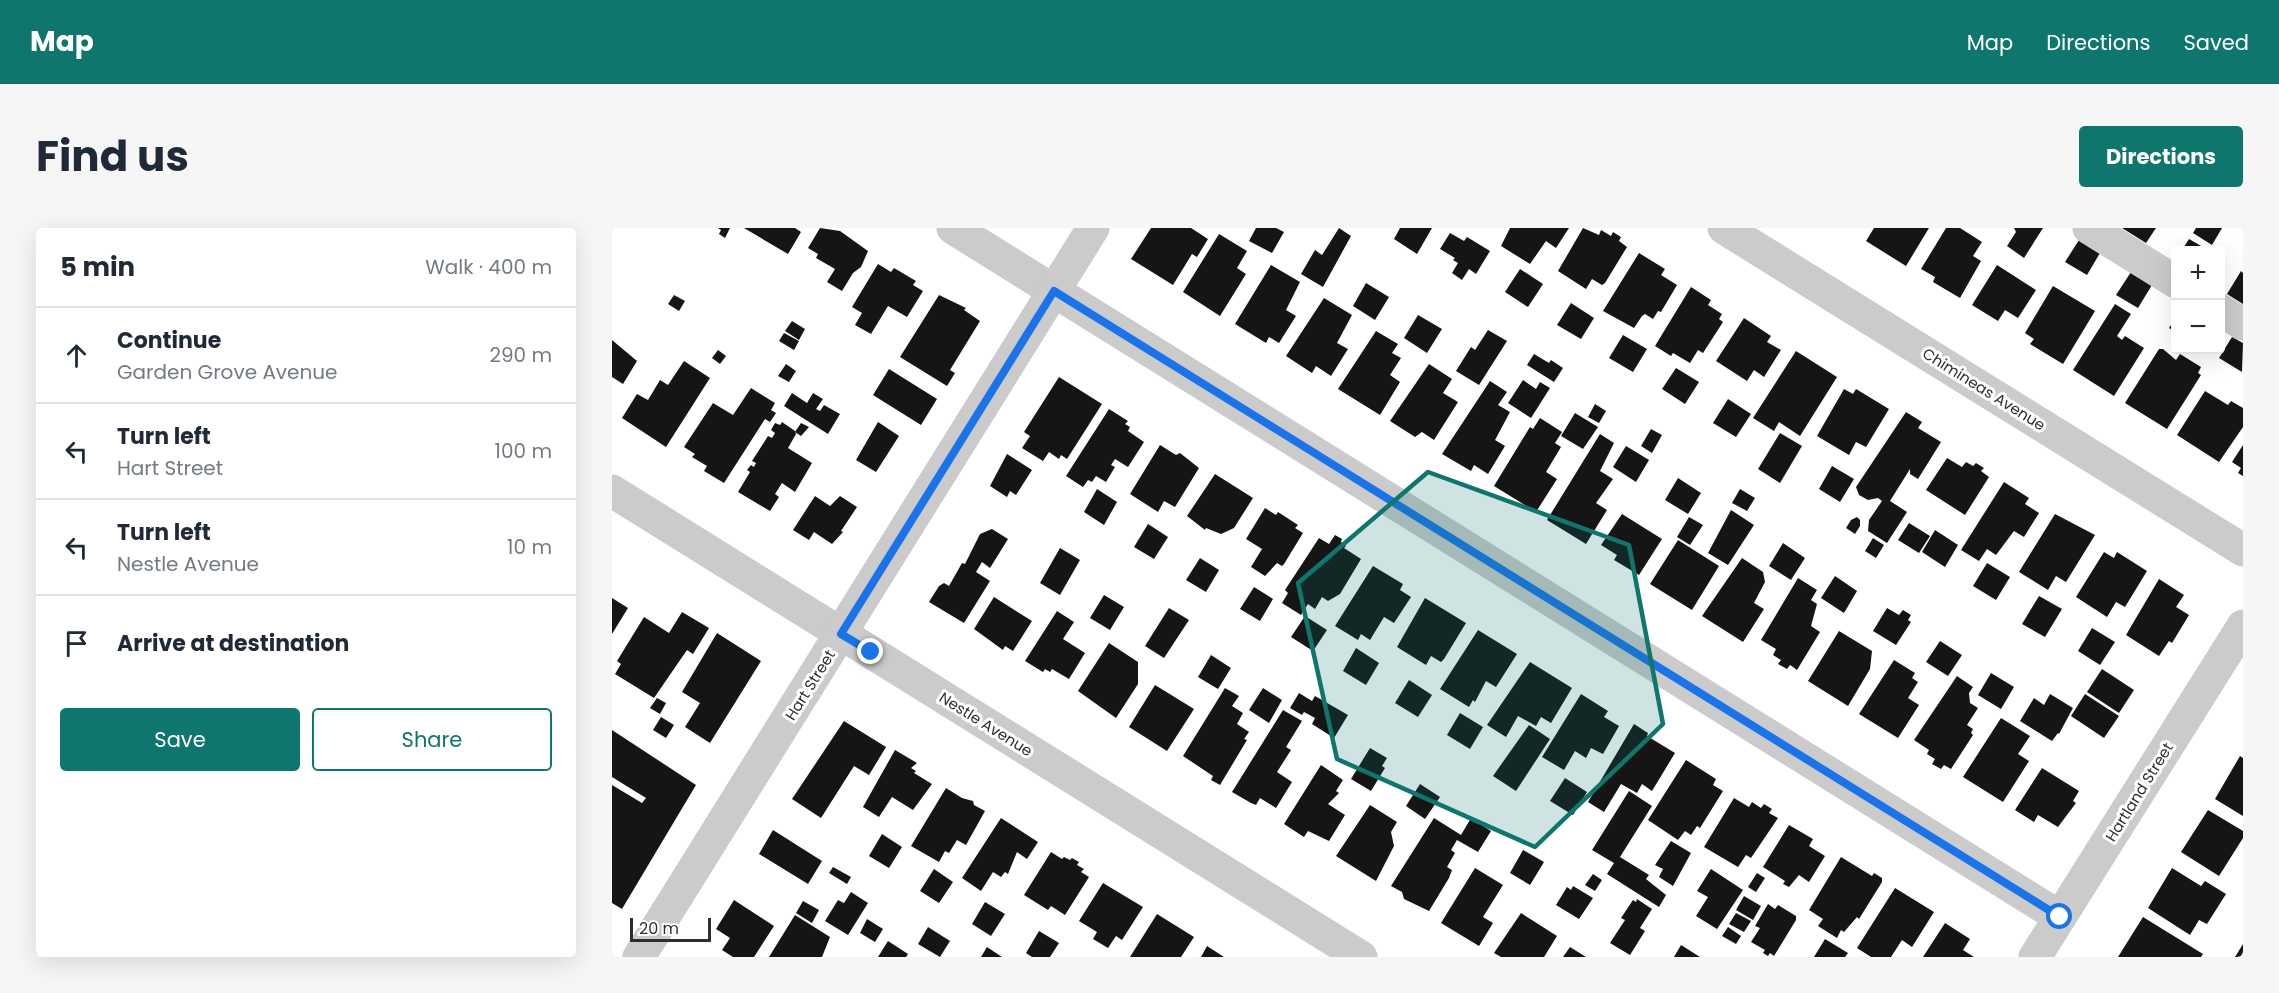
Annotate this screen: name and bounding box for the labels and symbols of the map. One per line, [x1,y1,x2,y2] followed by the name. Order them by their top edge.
[1919,343,2049,435] street label: Chimineas Avenue
[857,638,883,664] route end
[780,646,840,724] street label: Hart Street
[935,687,1037,761] street label: Nestle Avenue
[2100,738,2178,846] street label: Hartland Street
[2046,903,2072,929] route start
[630,915,711,942] scale bar

